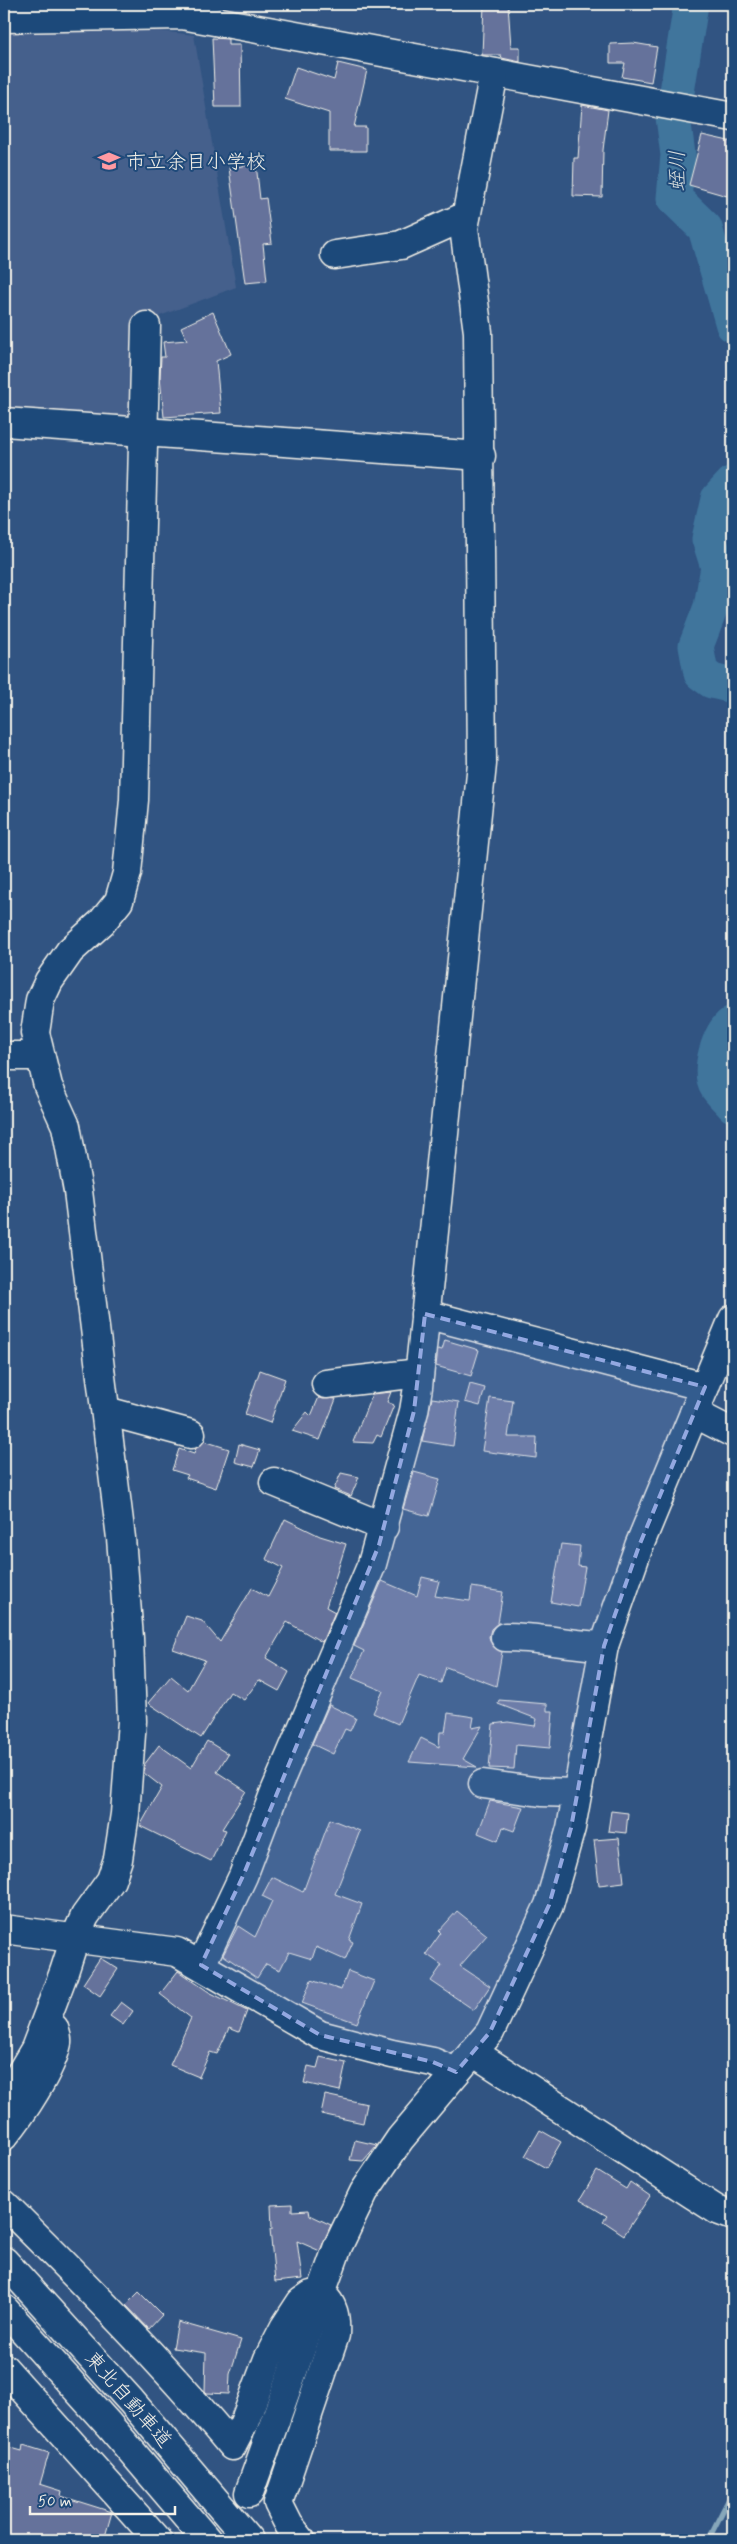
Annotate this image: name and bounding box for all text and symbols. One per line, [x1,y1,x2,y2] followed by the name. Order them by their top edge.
[96,148,122,174] school or university icon: 市立余目小学校
[126,149,266,176] place label: 市立余目小学校
[664,150,692,192] water label: 蛭川
[78,2346,177,2454] street label: 東北自動車道
[30,2484,175,2516] scale bar
[38,2492,72,2512] text: 50 m

